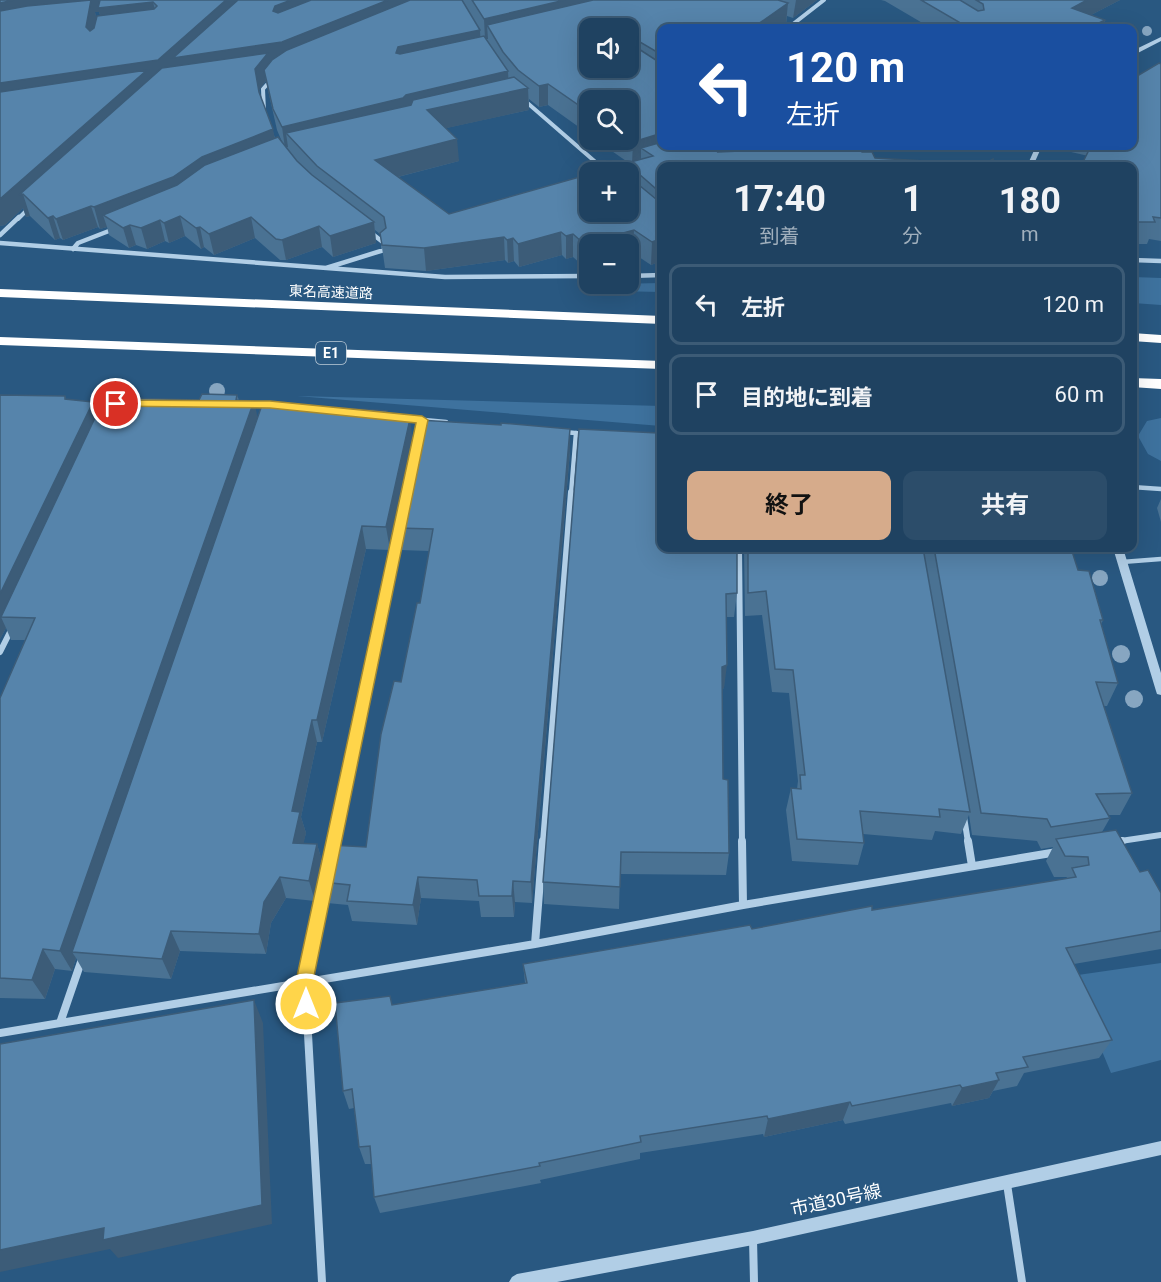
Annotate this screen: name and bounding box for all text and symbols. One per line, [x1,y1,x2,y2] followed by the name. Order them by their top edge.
[579,18,639,294] map controls
[579,18,639,78] button: sound
[786,43,905,92] text: 120 m
[687,48,765,126] icon: left
[579,90,639,150] button: search
[786,99,840,131] text: 左折
[579,162,639,222] button: +
[733,178,826,220] text: 17:40
[902,178,923,220] text: 1
[999,180,1061,222] text: 180
[1021,222,1039,246] text: m
[760,224,800,248] text: 到着
[902,224,922,248] text: 分
[579,234,639,294] button: −
[289,283,373,301] street label: 東名高速道路
[690,288,723,321] icon: left
[1042,292,1104,317] text: 120 m
[741,295,785,320] text: 左折
[316,342,346,364] road number: E1
[90,378,141,429] pin
[690,378,723,411] icon: arrive
[1055,382,1104,407] text: 60 m
[741,385,873,410] text: 目的地に到着
[99,387,132,420] icon: arrive
[687,471,891,540] button: 終了
[903,471,1107,540] button: 共有
[274,972,338,1036] position arrow
[789,1180,883,1219] street label: 市道30号線

